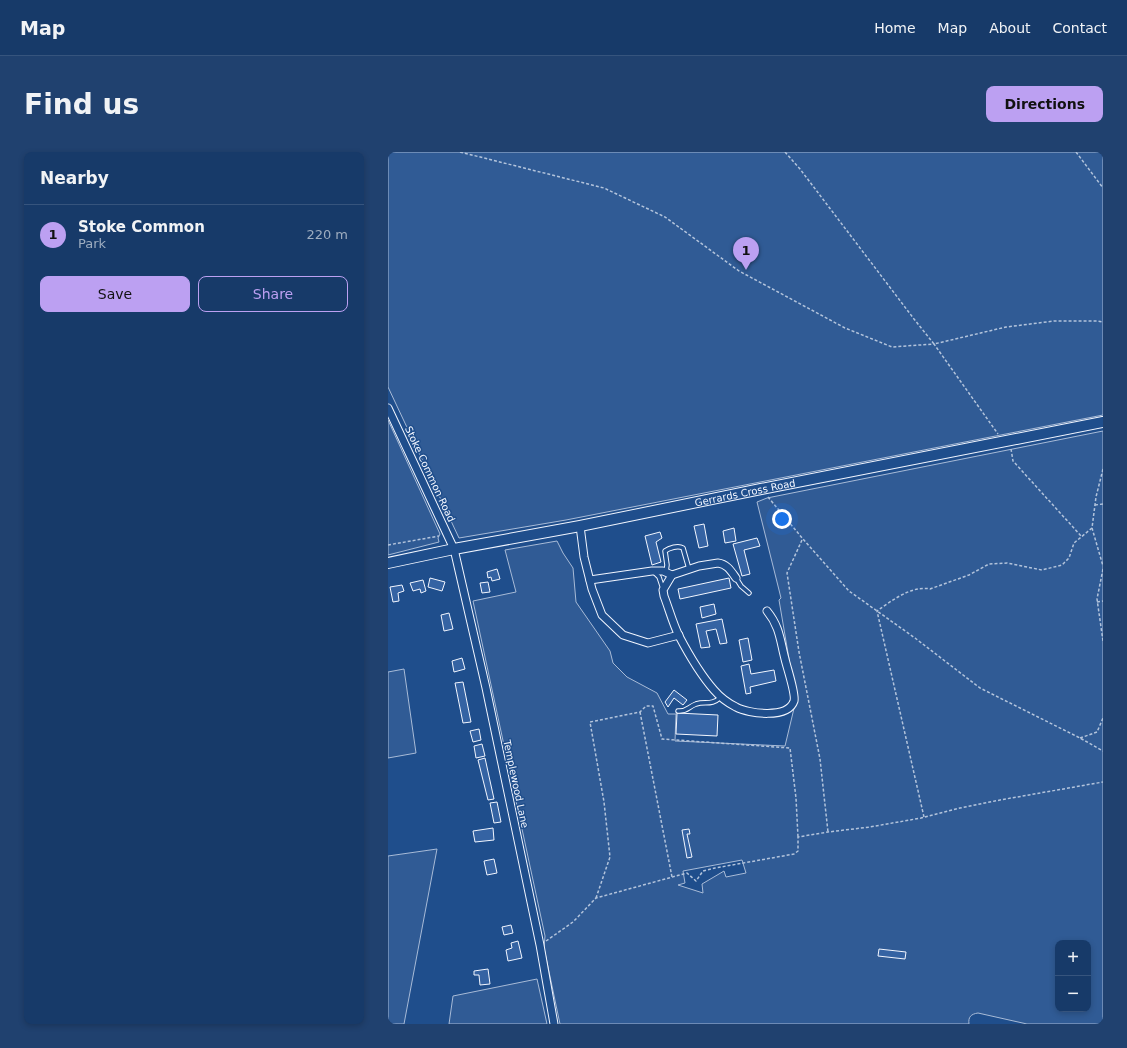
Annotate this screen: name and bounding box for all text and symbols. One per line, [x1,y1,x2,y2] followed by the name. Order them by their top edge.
[20,17,65,39] text: Map
[874,20,916,36] text: Home
[938,20,967,36] text: Map
[989,20,1031,36] text: About
[1053,20,1107,36] text: Contact
[986,86,1103,122] button: Directions
[24,88,139,121] text: Find us
[40,168,109,188] text: Nearby
[78,218,205,236] text: Stoke Common
[48,227,58,242] text: 1
[306,227,348,242] text: 220 m
[78,236,106,251] text: Park
[733,237,759,270] pin: 1
[40,276,190,312] button: Save
[198,276,348,312] button: Share
[403,424,457,524] street label: Stoke Common Road
[694,477,796,508] street label: Gerrards Cross Road
[772,509,792,529] your location
[501,738,531,829] street label: Templewood Lane
[1055,940,1091,1012] map controls
[1055,940,1091,976] button: +
[1055,976,1091,1012] button: −

